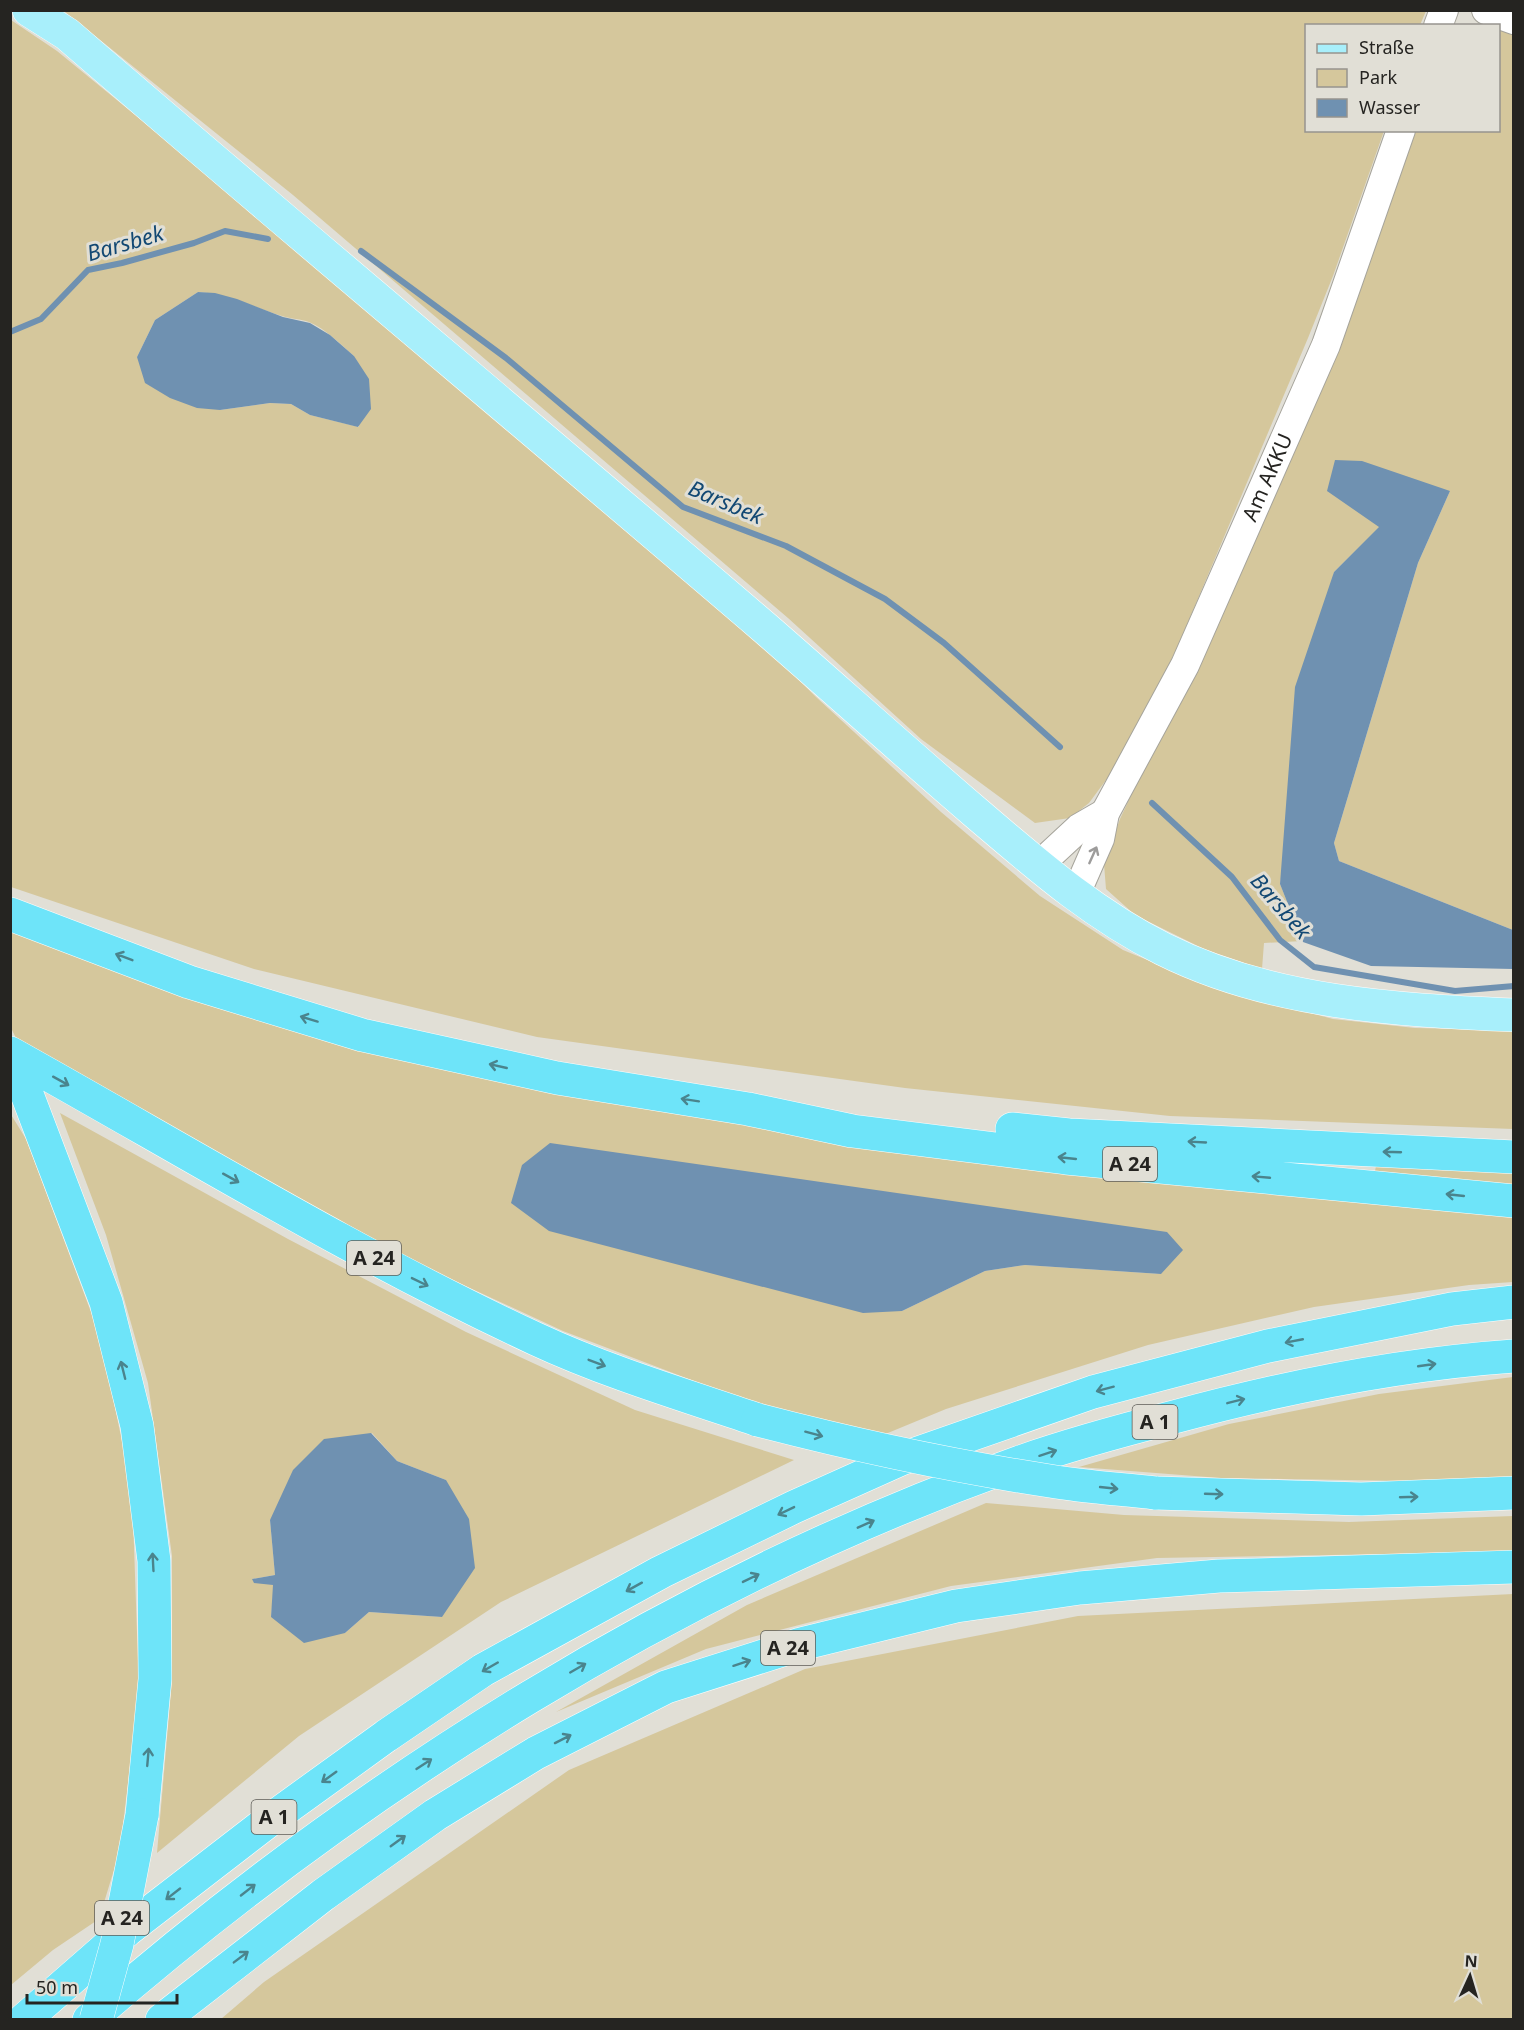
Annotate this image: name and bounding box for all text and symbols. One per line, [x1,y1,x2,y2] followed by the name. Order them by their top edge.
[1305,24,1500,132] legend
[1359,35,1414,59] text: Straße
[1359,65,1397,89] text: Park
[1359,95,1421,119] text: Wasser
[83,216,168,267] water label: Barsbek
[1235,429,1298,525] street label: Am AKKU
[684,472,769,531] water label: Barsbek
[1088,847,1099,865] one-way arrow
[1245,866,1320,946] water label: Barsbek
[116,951,134,962] one-way arrow
[300,1013,319,1024] one-way arrow
[489,1060,509,1071] one-way arrow
[52,1076,70,1087] one-way arrow
[681,1095,701,1106] one-way arrow
[1188,1136,1208,1147] one-way arrow
[1383,1146,1403,1157] one-way arrow
[1103,1147,1157,1181] road number: A 24
[1058,1153,1077,1164] one-way arrow
[1252,1171,1272,1182] one-way arrow
[222,1172,239,1184] one-way arrow
[1446,1189,1466,1200] one-way arrow
[347,1241,401,1275] road number: A 24
[411,1276,428,1288] one-way arrow
[1284,1336,1304,1347] one-way arrow
[588,1358,606,1369] one-way arrow
[1417,1360,1437,1371] one-way arrow
[117,1361,128,1380] one-way arrow
[1096,1384,1115,1395] one-way arrow
[1226,1394,1245,1406] one-way arrow
[1132,1405,1178,1439] road number: A 1
[804,1429,823,1441] one-way arrow
[1038,1447,1057,1458] one-way arrow
[1099,1483,1119,1494] one-way arrow
[1203,1489,1223,1500] one-way arrow
[1398,1491,1418,1503] one-way arrow
[777,1506,795,1517] one-way arrow
[857,1517,875,1529] one-way arrow
[147,1553,158,1573] one-way arrow
[741,1571,759,1583] one-way arrow
[626,1581,643,1593] one-way arrow
[761,1631,815,1665] road number: A 24
[732,1656,751,1667] one-way arrow
[482,1661,499,1673] one-way arrow
[569,1662,586,1674] one-way arrow
[554,1733,572,1744] one-way arrow
[143,1748,154,1767] one-way arrow
[415,1758,432,1770] one-way arrow
[321,1771,338,1783] one-way arrow
[252,1800,296,1834] road number: A 1
[389,1835,405,1848] one-way arrow
[240,1883,256,1896] one-way arrow
[165,1887,181,1900] one-way arrow
[95,1901,149,1935] road number: A 24
[1440,1946,1500,2006] north arrow
[1464,1950,1478,1972] text: N
[233,1951,249,1964] one-way arrow
[27,1967,177,2005] scale bar
[36,1975,78,1999] text: 50 m

